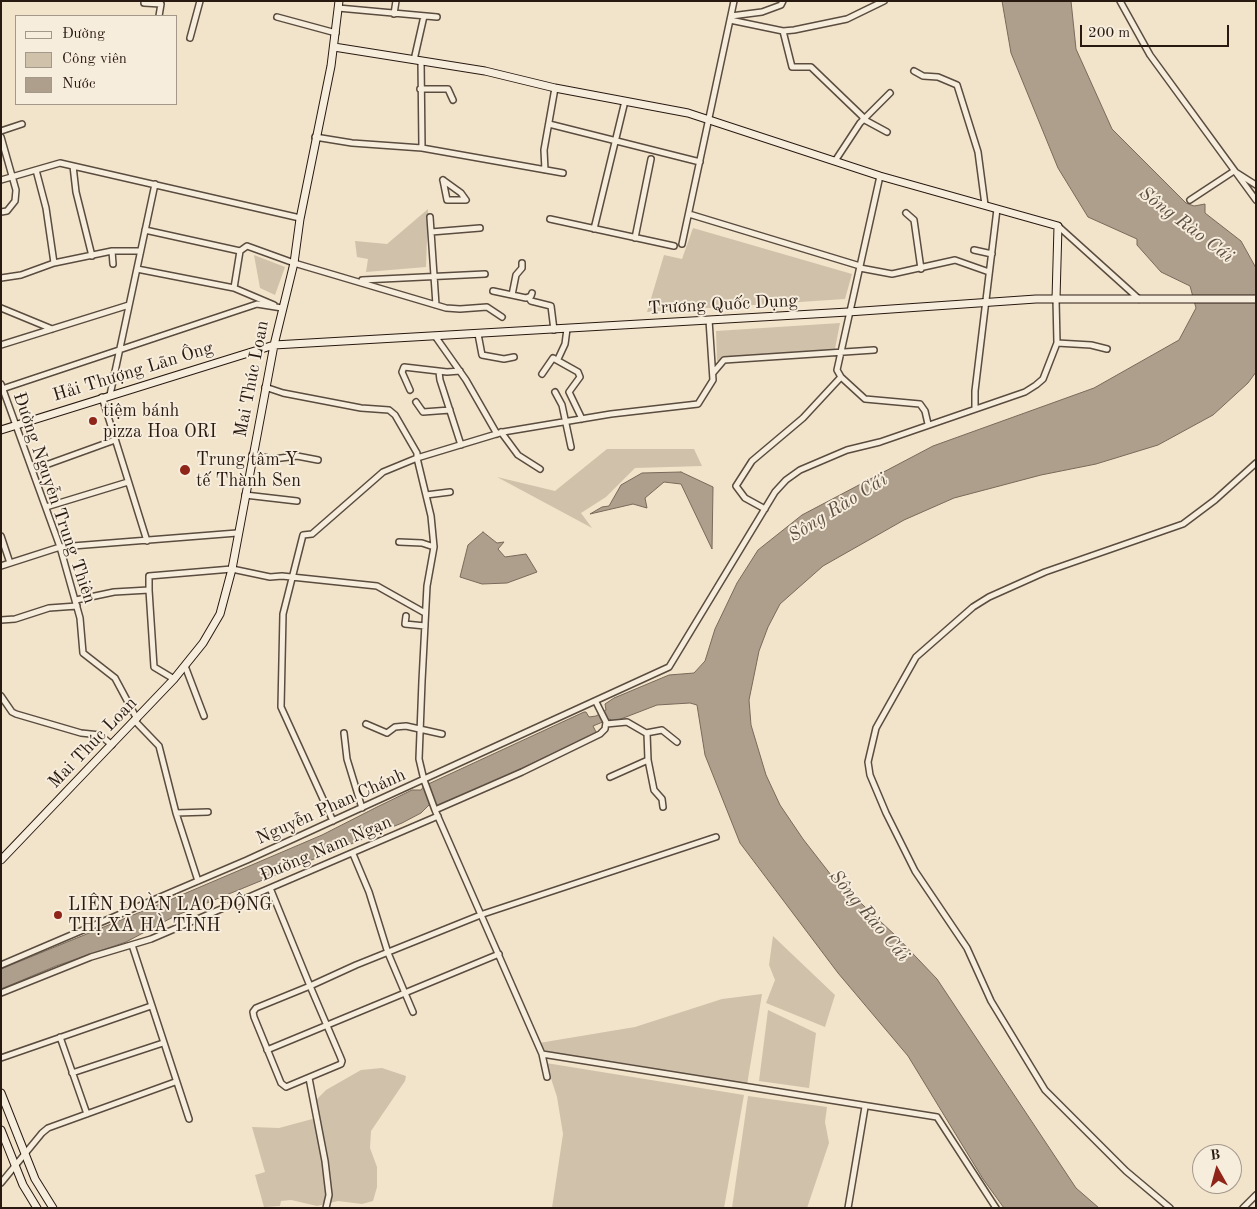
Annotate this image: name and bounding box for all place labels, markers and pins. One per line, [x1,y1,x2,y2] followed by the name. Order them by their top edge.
[103,400,217,442] place label: tiệm bánh pizza Hoa ORI
[87,415,99,427] marker: tiệm bánh pizza Hoa ORI
[196,449,301,492] place label: Trung tâm Y tế Thành Sen
[178,463,192,477] marker: Trung tâm Y tế Thành Sen
[68,894,272,936] place label: LIÊN ĐOÀN LAO ĐỘNG THỊ XÃ HÀ TĨNH
[52,909,64,921] marker: LIÊN ĐOÀN LAO ĐỘNG THỊ XÃ HÀ TĨNH

